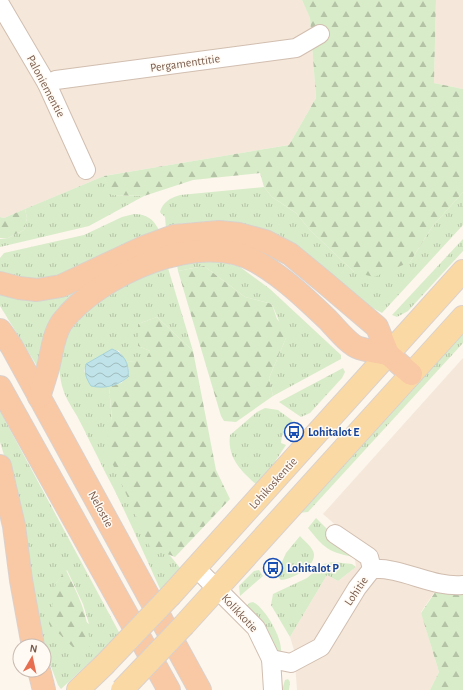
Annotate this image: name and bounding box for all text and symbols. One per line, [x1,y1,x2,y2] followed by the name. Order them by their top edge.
[149,52,221,74] street label: Pergamenttitie
[25,53,67,119] street label: Paloniementie
[283,421,305,443] bus stop icon: Lohitalot E
[308,426,359,438] place label: Lohitalot E
[247,455,299,511] street label: Lohikoskentie
[86,489,116,529] street label: Nelostie
[262,557,284,579] bus stop icon: Lohitalot P
[287,562,339,574] place label: Lohitalot P
[342,574,370,608] street label: Lohitie
[220,592,260,634] street label: Kolikkotie
[12,638,52,678] north arrow
[29,643,38,655] text: N

